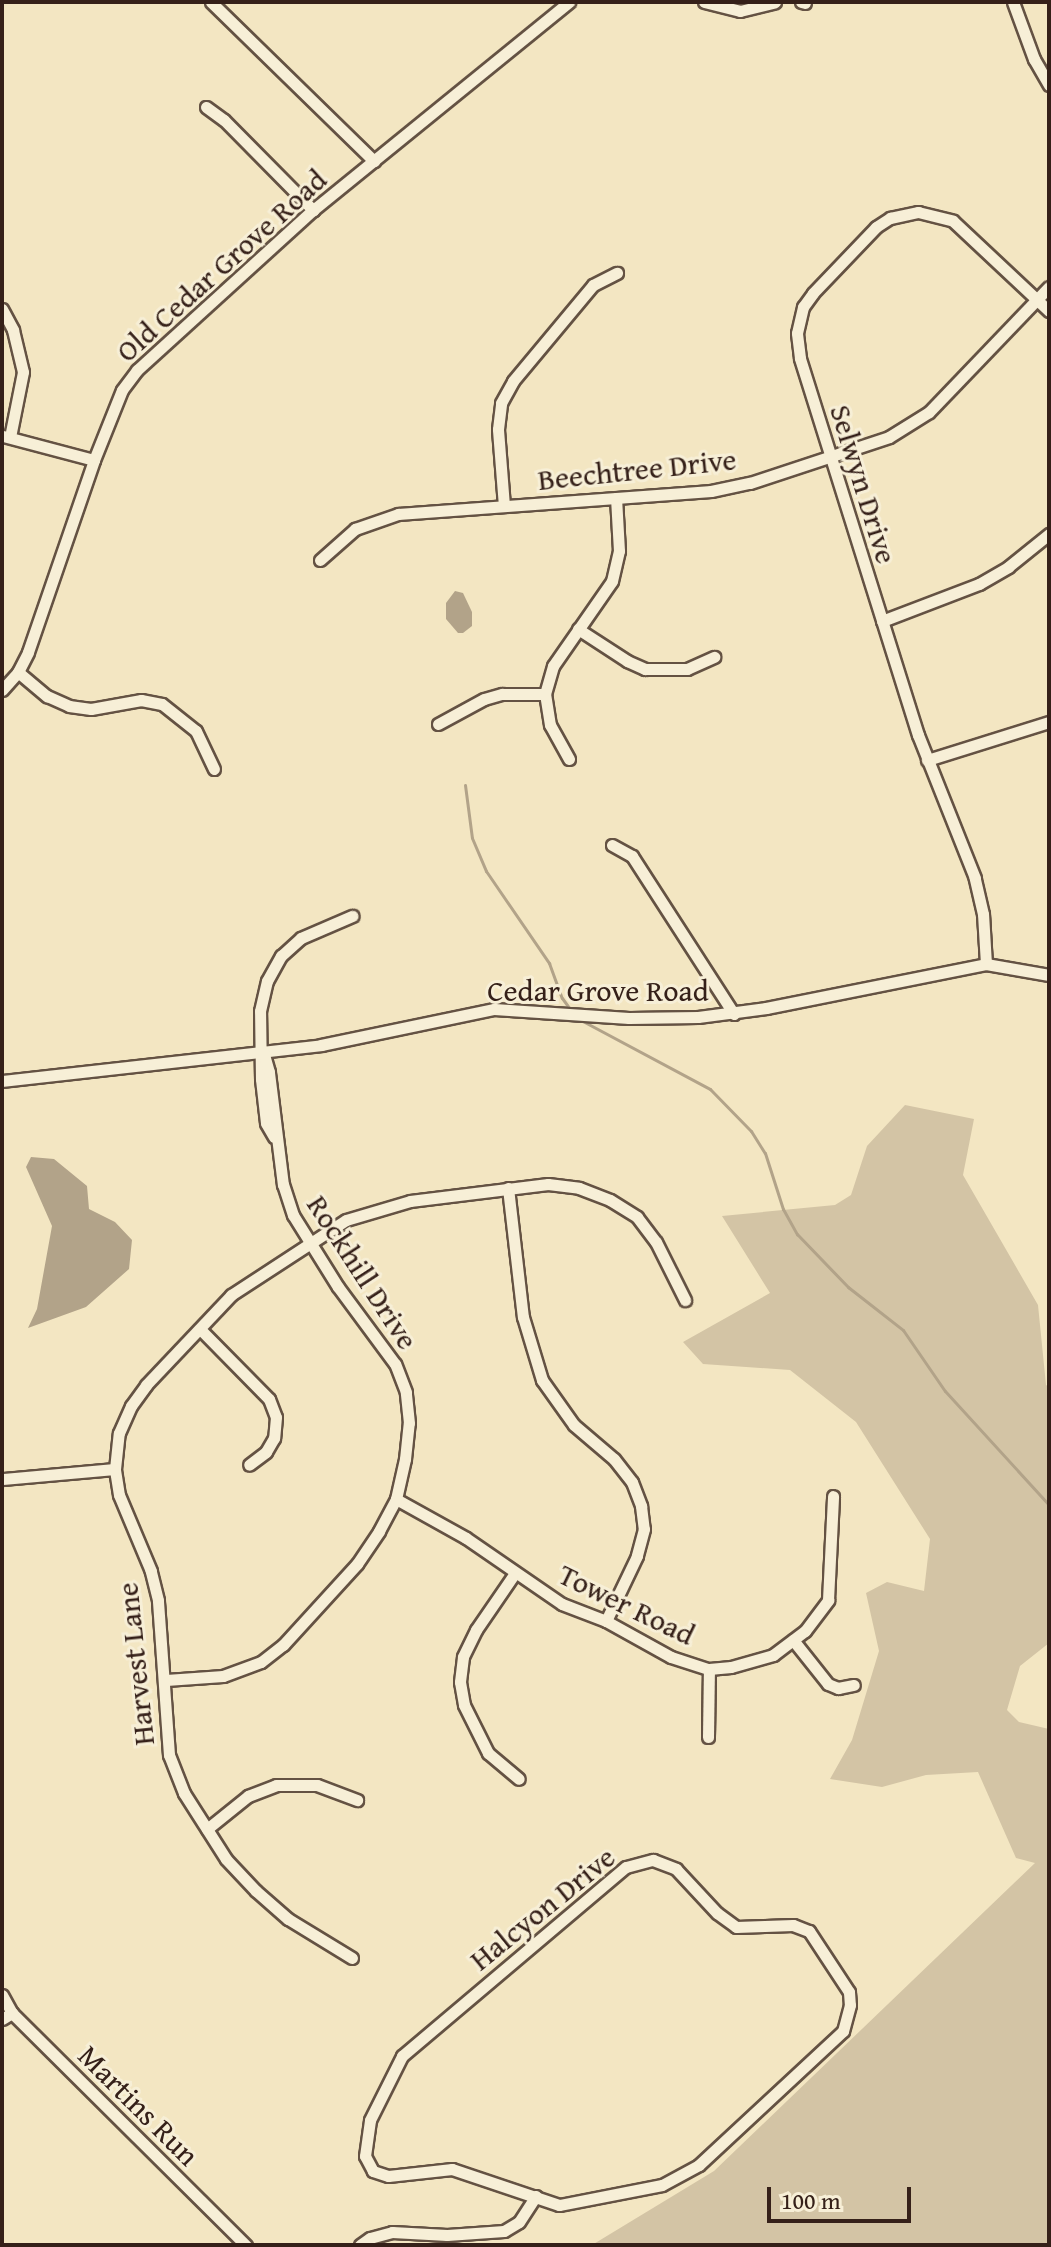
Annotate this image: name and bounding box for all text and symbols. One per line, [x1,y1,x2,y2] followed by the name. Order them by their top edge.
[108,161,334,369] street label: Old Cedar Grove Road
[823,400,905,568] street label: Selwyn Drive
[536,441,738,497] street label: Beechtree Drive
[487,972,709,1008] street label: Cedar Grove Road
[300,1188,426,1356] street label: Rockhill Drive
[553,1556,701,1652] street label: Tower Road
[109,1581,161,1747] street label: Harvest Lane
[462,1839,622,1977] street label: Halcyon Drive
[71,2037,207,2173] street label: Martins Run
[771,2171,915,2221] scale bar
[781,2183,841,2218] text: 100 m

